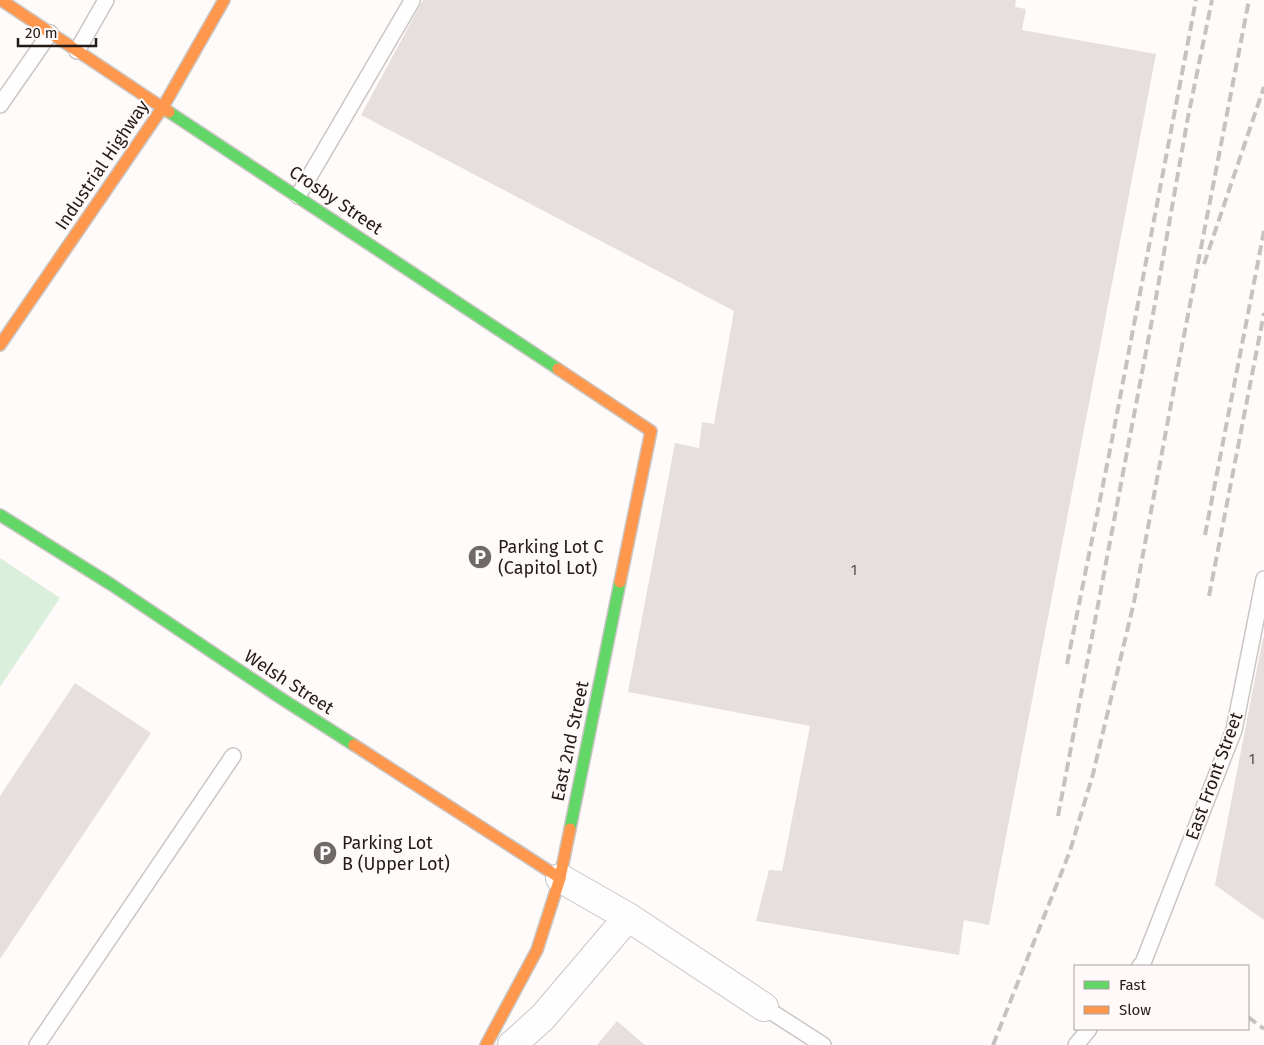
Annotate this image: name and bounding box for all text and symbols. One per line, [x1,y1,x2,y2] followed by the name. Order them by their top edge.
[18,15,95,47] scale bar
[25,24,58,42] text: 20 m
[50,96,154,234] street label: Industrial Highway
[285,161,387,240] street label: Crosby Street
[498,536,604,579] place label: Parking Lot C (Capitol Lot)
[467,544,493,570] parking icon: Parking Lot C (Capitol Lot)
[851,561,857,579] house number: 1
[240,645,338,719] street label: Welsh Street
[547,678,594,803] street label: East 2nd Street
[1181,709,1248,843] street label: East Front Street
[1249,750,1255,768] house number: 1
[342,832,450,875] place label: Parking Lot B (Upper Lot)
[312,840,338,866] parking icon: Parking Lot B (Upper Lot)
[1074,965,1249,1030] legend
[1119,976,1146,994] text: Fast
[1119,1001,1151,1019] text: Slow

